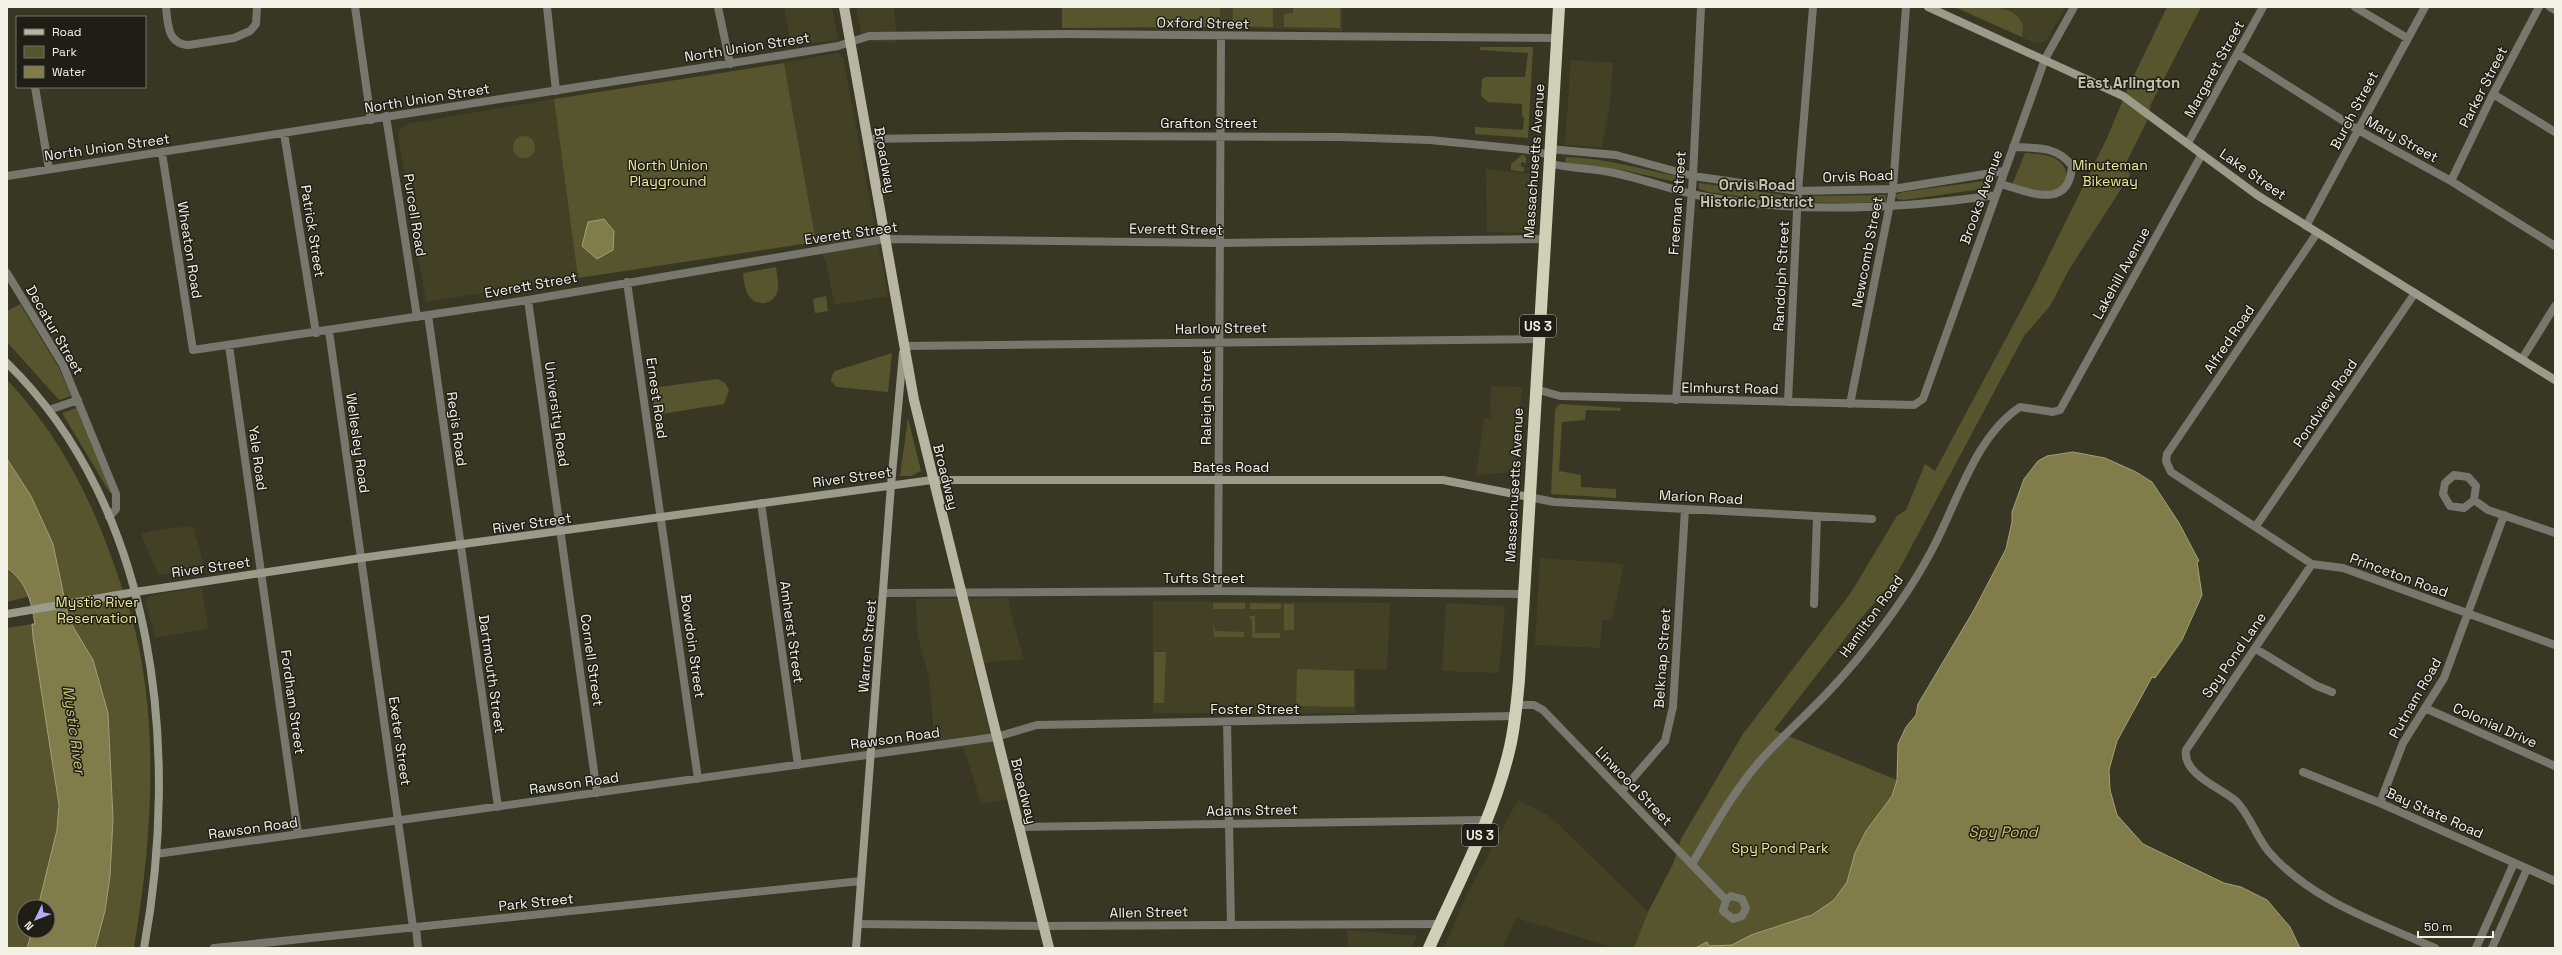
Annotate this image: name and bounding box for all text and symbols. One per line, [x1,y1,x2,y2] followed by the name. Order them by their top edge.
[1157,13,1249,33] street label: Oxford Street
[16,16,146,88] legend
[2180,17,2248,121] street label: Margaret Street
[52,24,81,40] text: Road
[683,28,811,66] street label: North Union Street
[2455,43,2511,131] street label: Parker Street
[52,44,77,60] text: Park
[52,64,86,80] text: Water
[2326,68,2382,152] street label: Burch Street
[2078,73,2180,92] district label: East Arlington
[363,79,491,117] street label: North Union Street
[1520,83,1548,239] street label: Massachusetts Avenue
[2362,112,2442,166] street label: Mary Street
[1160,114,1258,132] street label: Grafton Street
[870,125,900,195] street label: Broadway
[43,129,171,165] street label: North Union Street
[2216,144,2290,204] street label: Lake Street
[1956,147,2006,247] street label: Brooks Avenue
[1664,150,1690,256] street label: Freeman Street
[628,156,708,190] park label: North Union Playground
[2072,156,2148,190] park label: Minuteman Bikeway
[1822,166,1894,186] street label: Orvis Road
[400,172,430,258] street label: Purcell Road
[1700,175,1814,211] district label: Orvis Road Historic District
[297,184,329,278] street label: Patrick Street
[1847,195,1887,309] street label: Newcomb Street
[173,200,207,300] street label: Wheaton Road
[803,218,899,248] street label: Everett Street
[1129,219,1223,239] street label: Everett Street
[1769,220,1793,332] street label: Randolph Street
[2088,224,2154,322] street label: Lakehill Avenue
[483,268,579,302] street label: Everett Street
[22,282,88,378] street label: Decatur Street
[2200,301,2258,377] street label: Alfred Road
[1520,315,1556,337] road number: US 3
[1175,318,1267,338] street label: Harlow Street
[1197,349,1215,445] street label: Raleigh Street
[2289,355,2361,451] street label: Pondview Road
[642,356,672,440] street label: Ernest Road
[541,360,573,468] street label: University Road
[1681,378,1779,398] street label: Elmhurst Road
[443,391,471,467] street label: Regis Road
[342,392,374,494] street label: Wellesley Road
[1501,407,1527,563] street label: Massachusetts Avenue
[245,424,271,492] street label: Yale Road
[929,442,963,512] street label: Broadway
[1193,458,1269,476] street label: Bates Road
[811,463,893,491] street label: River Street
[1659,486,1743,508] street label: Marion Road
[491,509,573,537] street label: River Street
[2347,549,2451,601] street label: Princeton Road
[170,553,252,581] street label: River Street
[1163,569,1245,587] street label: Tufts Street
[1835,571,1907,661] street label: Hamilton Road
[776,580,808,684] street label: Amherst Street
[56,593,138,627] park label: Mystic River Reservation
[677,593,709,699] street label: Bowdoin Street
[854,599,880,693] street label: Warren Street
[1650,607,1674,709] street label: Belknap Street
[2198,609,2270,701] street label: Spy Pond Lane
[475,613,509,735] street label: Dartmouth Street
[577,613,607,707] street label: Cornell Street
[277,649,309,755] street label: Fordham Street
[2385,655,2445,741] street label: Putnam Road
[59,685,90,777] water label: Mystic River
[385,695,415,787] street label: Exeter Street
[2450,698,2540,752] street label: Colonial Drive
[1210,700,1300,718] street label: Foster Street
[849,723,941,753] street label: Rawson Road
[1592,743,1676,829] street label: Linwood Street
[1007,756,1041,826] street label: Broadway
[528,768,620,798] street label: Rawson Road
[2384,784,2486,842] street label: Bay State Road
[1206,800,1298,820] street label: Adams Street
[207,813,299,843] street label: Rawson Road
[1969,822,2040,841] water label: Spy Pond
[1462,824,1498,846] road number: US 3
[1732,839,1829,857] park label: Spy Pond Park
[498,889,574,915] street label: Park Street
[16,899,56,939] north arrow
[1109,902,1189,922] street label: Allen Street
[2418,913,2493,939] scale bar
[21,918,36,933] text: N
[2424,919,2452,935] text: 50 m

